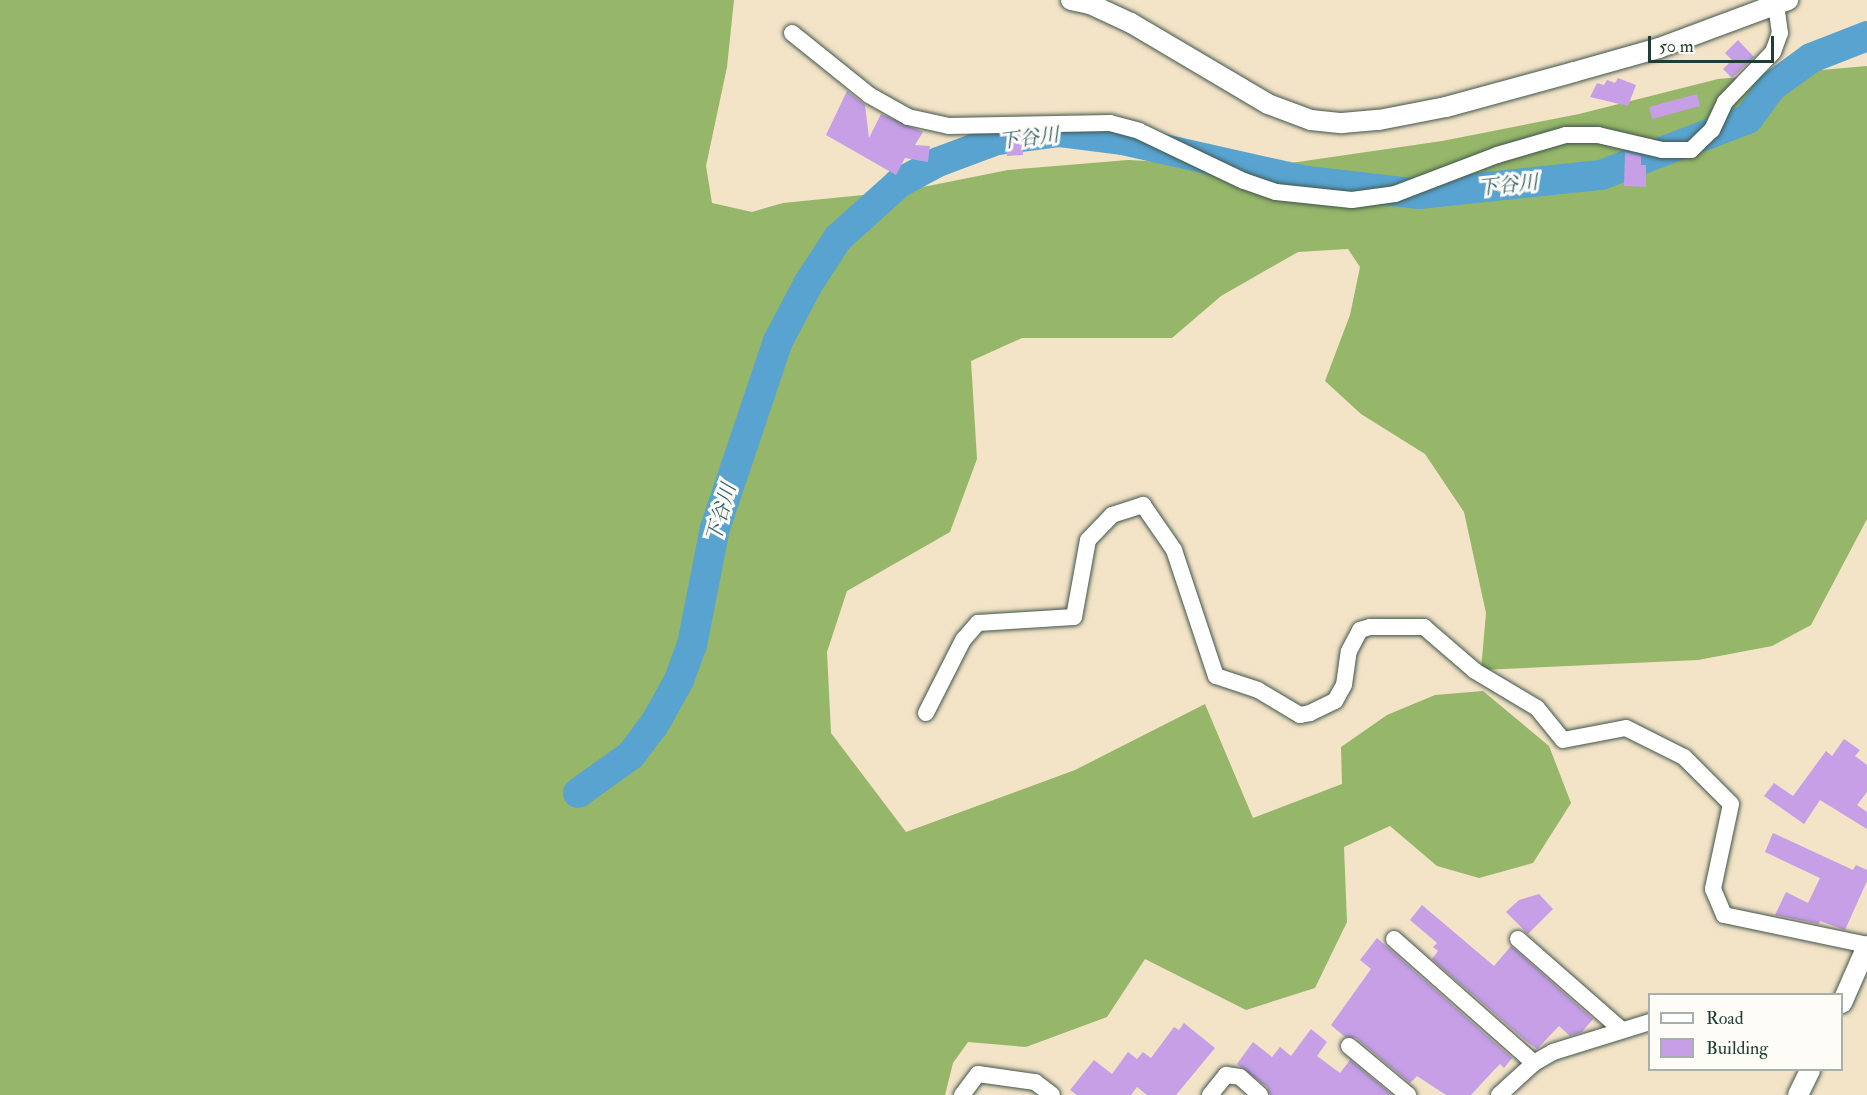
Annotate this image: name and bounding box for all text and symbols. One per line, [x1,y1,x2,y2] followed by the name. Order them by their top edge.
[1651,24,1777,62] scale bar
[1659,35,1694,58] text: 50 m
[998,122,1060,154] water label: 下谷川
[1477,170,1539,200] water label: 下谷川
[701,481,741,545] water label: 下谷川
[1648,993,1843,1071] legend
[1706,1007,1744,1030] text: Road
[1706,1037,1768,1060] text: Building

